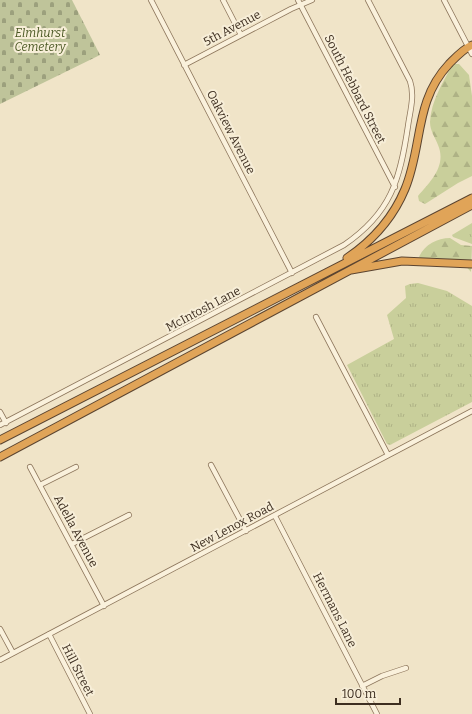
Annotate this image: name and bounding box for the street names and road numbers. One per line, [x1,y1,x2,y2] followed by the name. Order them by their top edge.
[201,7,263,49] street label: 5th Avenue
[321,32,389,146] street label: South Hebbard Street
[204,88,258,176] street label: Oakview Avenue
[163,283,243,335] street label: McIntosh Lane
[51,492,101,570] street label: Adella Avenue
[188,499,276,555] street label: New Lenox Road
[310,570,360,650] street label: Hermans Lane
[59,642,97,699] street label: Hill Street

